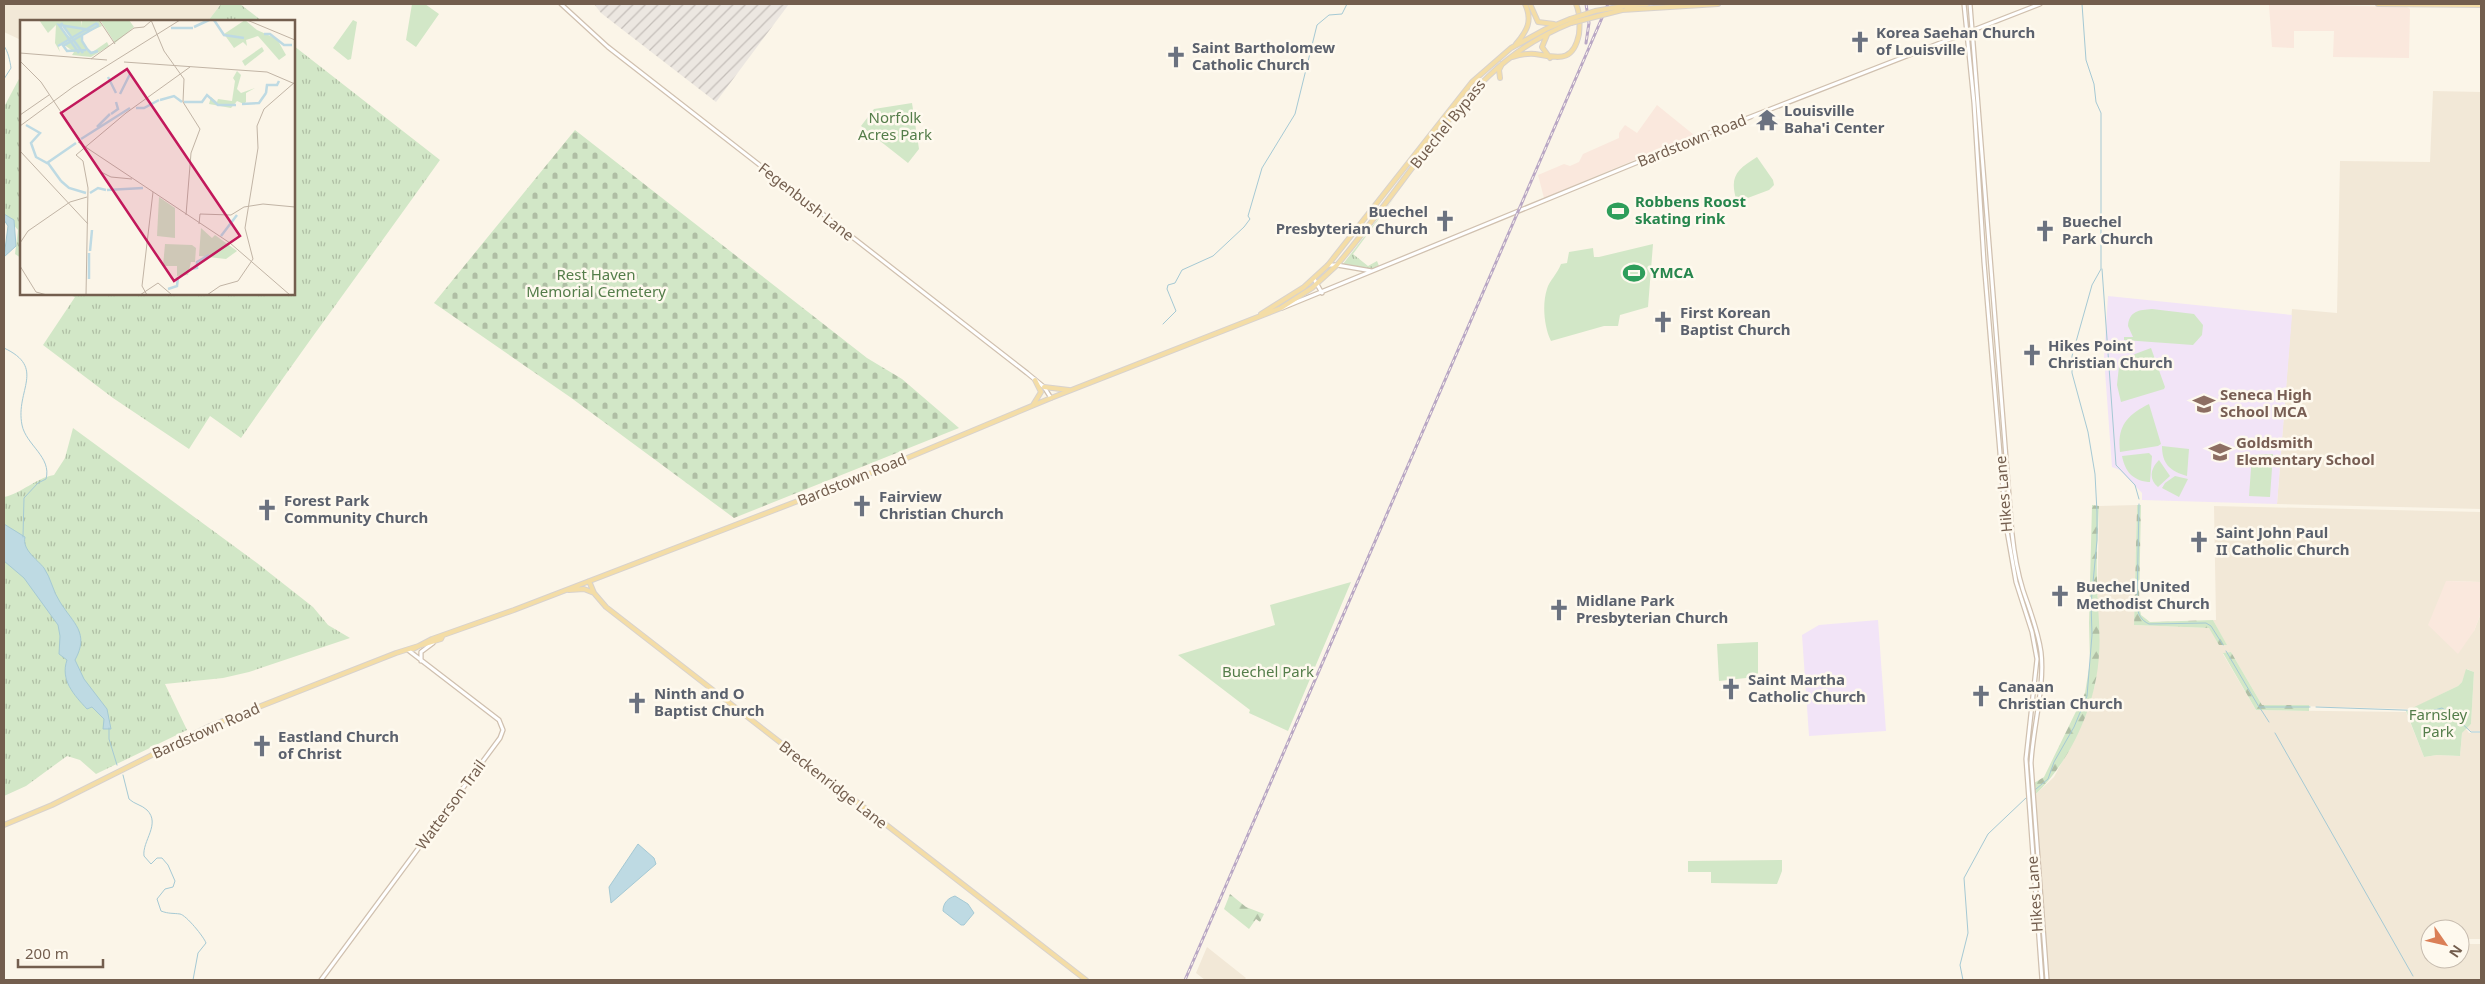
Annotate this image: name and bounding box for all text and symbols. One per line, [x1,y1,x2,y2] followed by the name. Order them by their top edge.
[20,20,295,295] inset map
[1876,22,2035,59] place label: Korea Saehan Church of Louisville
[1847,29,1873,55] church icon: Korea Saehan Church of Louisville
[1192,37,1335,74] place label: Saint Bartholomew Catholic Church
[1163,44,1189,70] church icon: Saint Bartholomew Catholic Church
[1405,74,1489,172] street label: Buechel Bypass
[1784,100,1885,137] place label: Louisville Baha'i Center
[858,107,932,144] park label: Norfolk Acres Park
[1754,107,1780,133] temple icon: Louisville Baha'i Center
[1634,109,1749,171] street label: Bardstown Road
[755,158,859,245] street label: Fegenbush Lane
[1635,191,1746,228] place label: Robbens Roost skating rink
[1605,198,1631,224] sports icon: Robbens Roost skating rink
[1276,201,1428,238] place label: Buechel Presbyterian Church
[1432,208,1458,234] church icon: Buechel Presbyterian Church
[2062,211,2153,248] place label: Buechel Park Church
[2032,218,2058,244] church icon: Buechel Park Church
[1621,260,1647,286] sports icon: YMCA
[1650,262,1694,282] place label: YMCA
[526,264,666,301] park label: Rest Haven Memorial Cemetery
[1680,302,1790,339] place label: First Korean Baptist Church
[1650,309,1676,335] church icon: First Korean Baptist Church
[2048,335,2173,372] place label: Hikes Point Christian Church
[2019,342,2045,368] church icon: Hikes Point Christian Church
[2220,384,2312,421] place label: Seneca High School MCA
[2191,391,2217,417] school or university icon: Seneca High School MCA
[2236,432,2375,469] place label: Goldsmith Elementary School
[2207,439,2233,465] school or university icon: Goldsmith Elementary School
[794,448,909,510] street label: Bardstown Road
[1990,455,2016,533] street label: Hikes Lane
[879,486,1004,523] place label: Fairview Christian Church
[284,490,428,527] place label: Forest Park Community Church
[849,493,875,519] church icon: Fairview Christian Church
[254,497,280,523] church icon: Forest Park Community Church
[2216,522,2349,559] place label: Saint John Paul II Catholic Church
[2186,529,2212,555] church icon: Saint John Paul II Catholic Church
[2076,576,2210,613] place label: Buechel United Methodist Church
[2047,583,2073,609] church icon: Buechel United Methodist Church
[1576,590,1728,627] place label: Midlane Park Presbyterian Church
[1546,597,1572,623] church icon: Midlane Park Presbyterian Church
[1222,661,1314,681] park label: Buechel Park
[1748,669,1866,706] place label: Saint Martha Catholic Church
[1718,676,1744,702] church icon: Saint Martha Catholic Church
[1998,676,2123,713] place label: Canaan Christian Church
[654,683,764,720] place label: Ninth and O Baptist Church
[1968,683,1994,709] church icon: Canaan Christian Church
[624,690,650,716] church icon: Ninth and O Baptist Church
[149,697,262,763] street label: Bardstown Road
[2409,704,2468,741] park label: Farnsley Park
[278,726,399,763] place label: Eastland Church of Christ
[249,733,275,759] church icon: Eastland Church of Christ
[775,736,892,833] street label: Breckenridge Lane
[411,755,490,853] street label: Watterson Trail
[2021,855,2047,933] street label: Hikes Lane
[2420,919,2470,969] north arrow
[18,936,102,968] scale bar
[2445,942,2467,962] text: N
[25,943,69,963] text: 200 m

